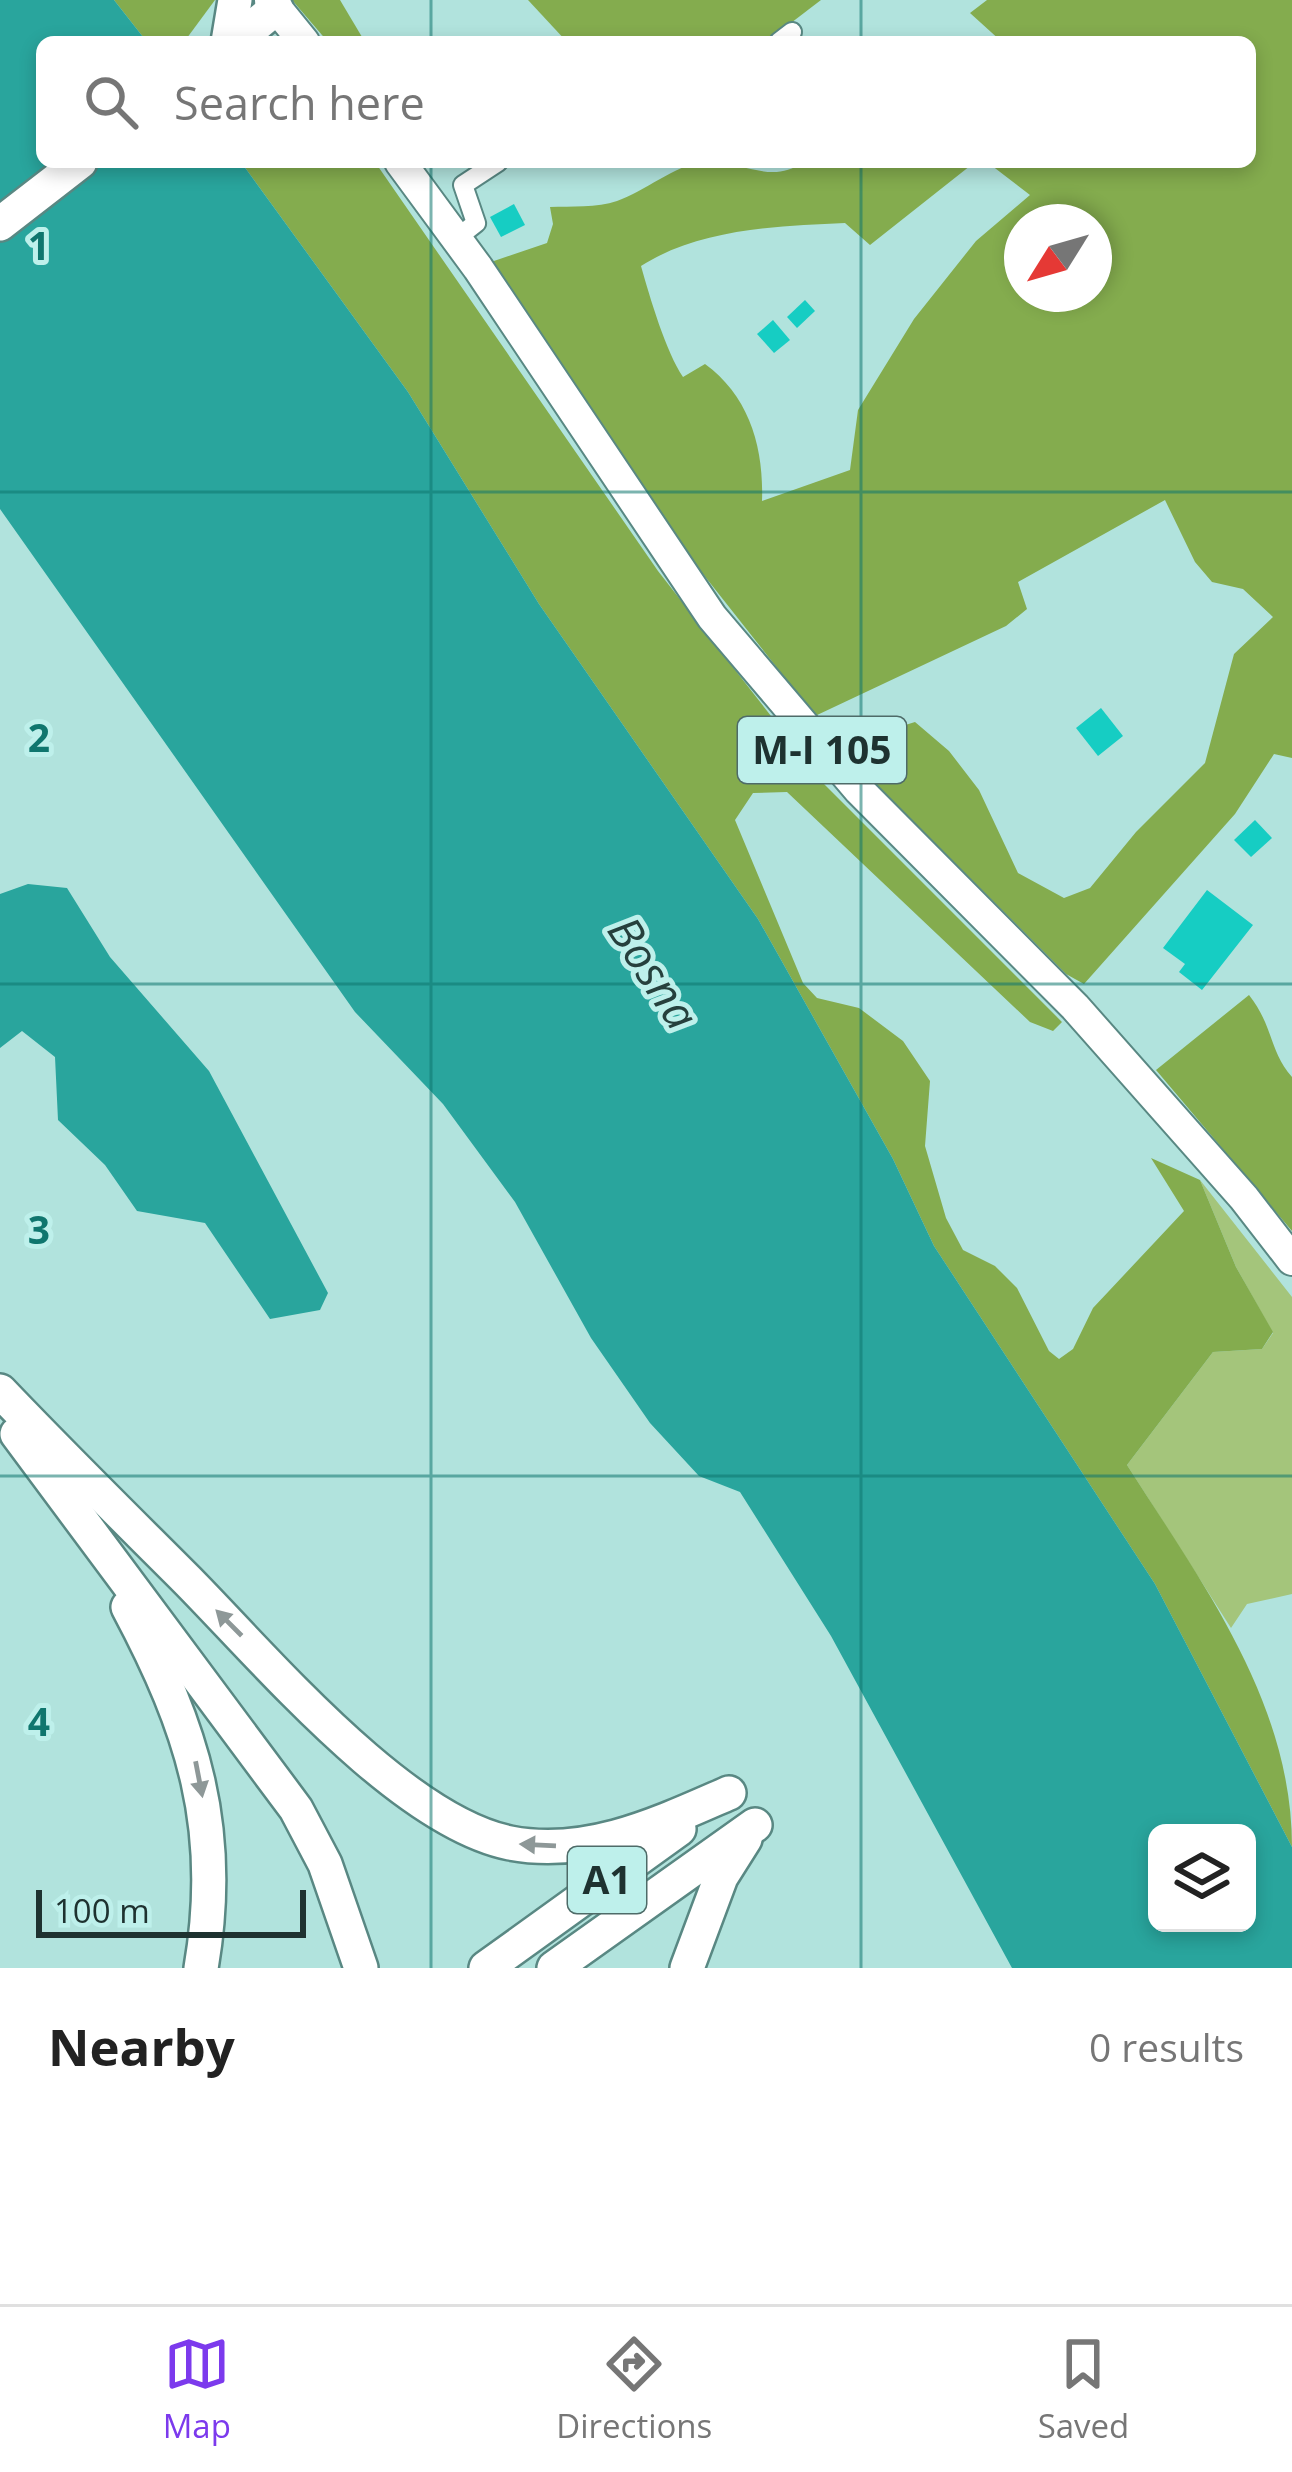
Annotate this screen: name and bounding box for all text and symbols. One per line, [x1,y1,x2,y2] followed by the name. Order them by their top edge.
[36,36,1256,168] search box
[78,69,144,135] icon: search
[174,72,425,133] text: Search here
[1004,204,1112,312] north arrow
[28,218,50,271] text: 1
[28,710,50,763] text: 2
[738,717,906,783] road number: M-I 105
[595,904,713,1040] water label: Bosna
[28,1202,50,1255] text: 3
[215,1609,243,1638] one-way arrow
[28,1694,50,1747] text: 4
[190,1761,209,1799] one-way arrow
[1148,1824,1256,1932] map controls
[1148,1824,1256,1932] button: layers
[518,1835,556,1854] one-way arrow
[568,1847,646,1913] road number: A1
[36,1884,306,1937] scale bar
[54,1888,150,1933] text: 100 m
[48,2011,235,2081] text: Nearby
[1089,2020,1244,2073] text: 0 results
[163,2331,231,2448] tab: Map
[556,2331,712,2448] tab: Directions
[1038,2331,1129,2448] tab: Saved

